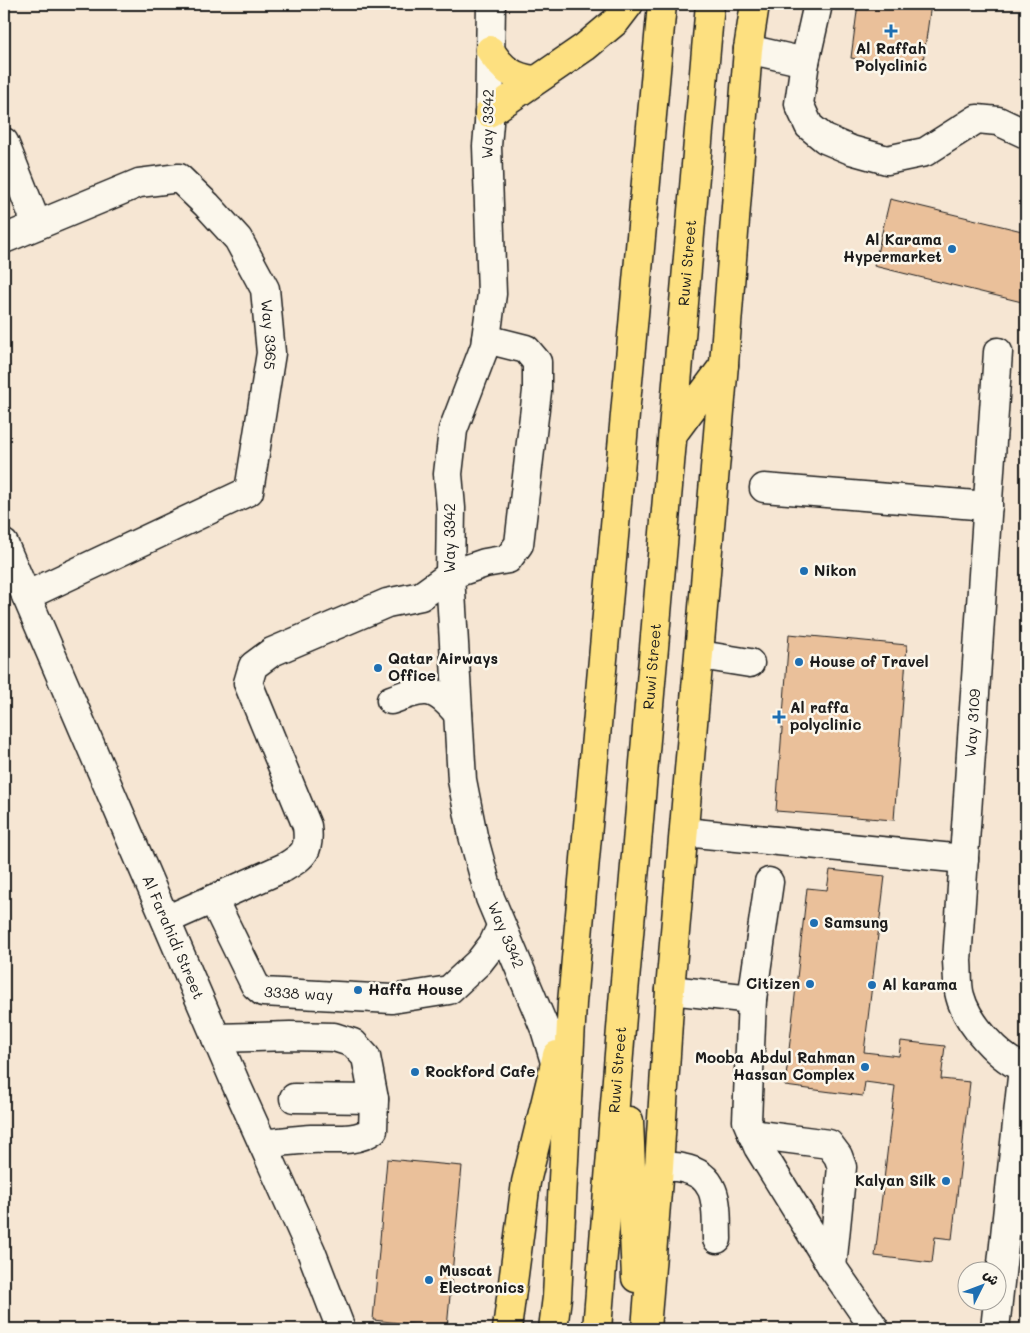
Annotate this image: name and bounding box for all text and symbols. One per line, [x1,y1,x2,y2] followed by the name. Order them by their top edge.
[884,24,898,38] marker: Al Raffah Polyclinic
[855,38,927,75] place label: Al Raffah Polyclinic
[476,89,498,159] street label: Way 3342
[673,219,700,307] street label: Ruwi Street
[843,229,942,266] place label: Al Karama Hypermarket
[946,243,958,255] marker: Al Karama Hypermarket
[257,298,282,371] street label: Way 3365
[439,503,459,573] street label: Way 3342
[814,560,856,580] place label: Nikon
[798,565,810,577] marker: Nikon
[638,622,665,710] street label: Ruwi Street
[388,648,498,685] place label: Qatar Airways Office
[809,651,929,671] place label: House of Travel
[793,656,805,668] marker: House of Travel
[372,662,384,674] marker: Qatar Airways Office
[960,688,984,758] street label: Way 3109
[790,697,862,734] place label: Al raffa polyclinic
[772,710,786,724] marker: Al raffa polyclinic
[138,872,209,1002] street label: Al Farahidi Street
[484,899,529,971] street label: Way 3342
[824,912,888,932] place label: Samsung
[808,917,820,929] marker: Samsung
[746,973,800,993] place label: Citizen
[882,974,957,994] place label: Al karama
[804,978,816,990] marker: Citizen
[368,979,463,999] place label: Haffa House
[866,979,878,991] marker: Al karama
[264,981,334,1005] street label: 3338 way
[352,984,364,996] marker: Haffa House
[603,1026,630,1114] street label: Ruwi Street
[695,1047,855,1084] place label: Mooba Abdul Rahman Hassan Complex
[425,1061,536,1081] place label: Rockford Cafe
[859,1061,871,1073] marker: Mooba Abdul Rahman Hassan Complex
[409,1066,421,1078] marker: Rockford Cafe
[855,1170,936,1190] place label: Kalyan Silk
[940,1175,952,1187] marker: Kalyan Silk
[439,1260,524,1297] place label: Muscat Electronics
[958,1260,1008,1310] north arrow
[980,1265,1004,1289] text: ش
[423,1274,435,1286] marker: Muscat Electronics

